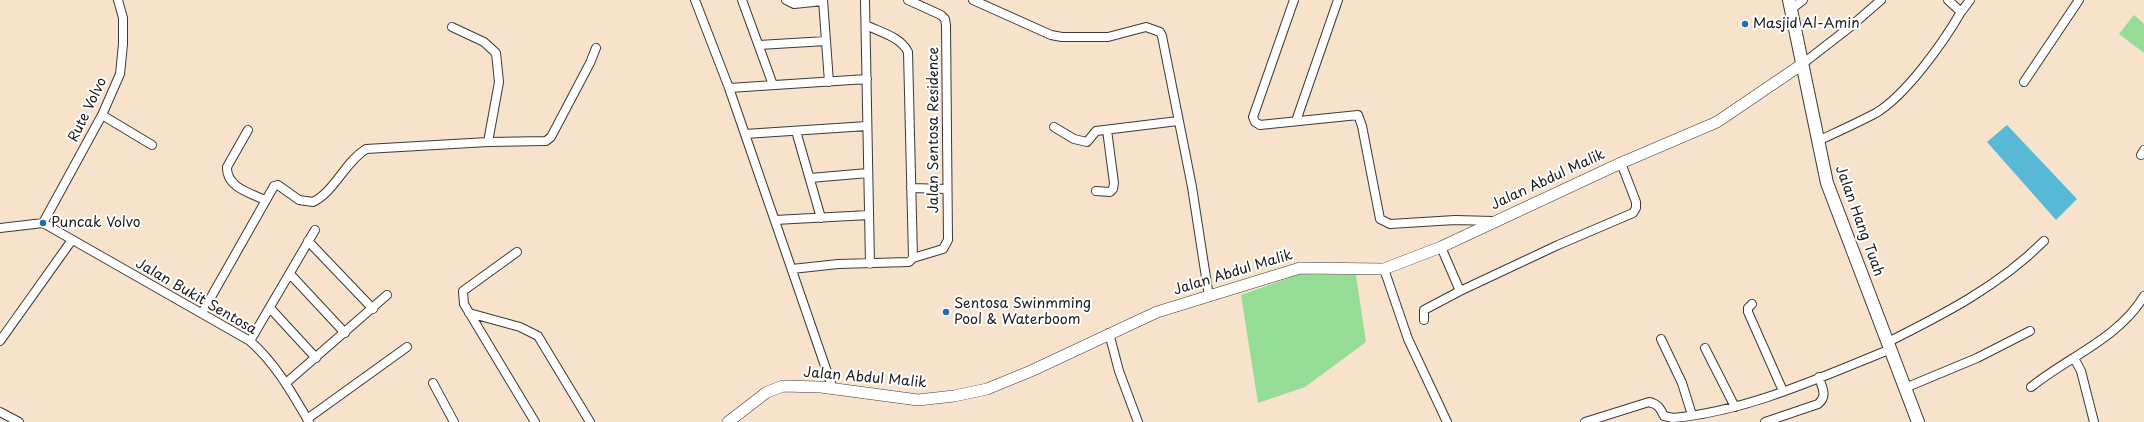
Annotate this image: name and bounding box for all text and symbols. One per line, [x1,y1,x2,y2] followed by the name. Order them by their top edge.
[1753,16,1860,32] place label: Masjid Al-Amin
[1740,19,1750,29] marker: Masjid Al-Amin
[926,47,942,213] street label: Jalan Sentosa Residence
[65,75,111,145] street label: Rute Volvo
[1488,146,1608,214] street label: Jalan Abdul Malik
[1831,163,1887,279] street label: Jalan Hang Tuah
[51,215,140,231] place label: Puncak Volvo
[38,218,48,228] marker: Puncak Volvo
[1171,247,1295,299] street label: Jalan Abdul Malik
[132,255,260,339] street label: Jalan Bukit Sentosa
[954,296,1091,328] place label: Sentosa Swinmming Pool & Waterboom
[941,307,951,317] marker: Sentosa Swinmming Pool & Waterboom
[803,364,927,392] street label: Jalan Abdul Malik

